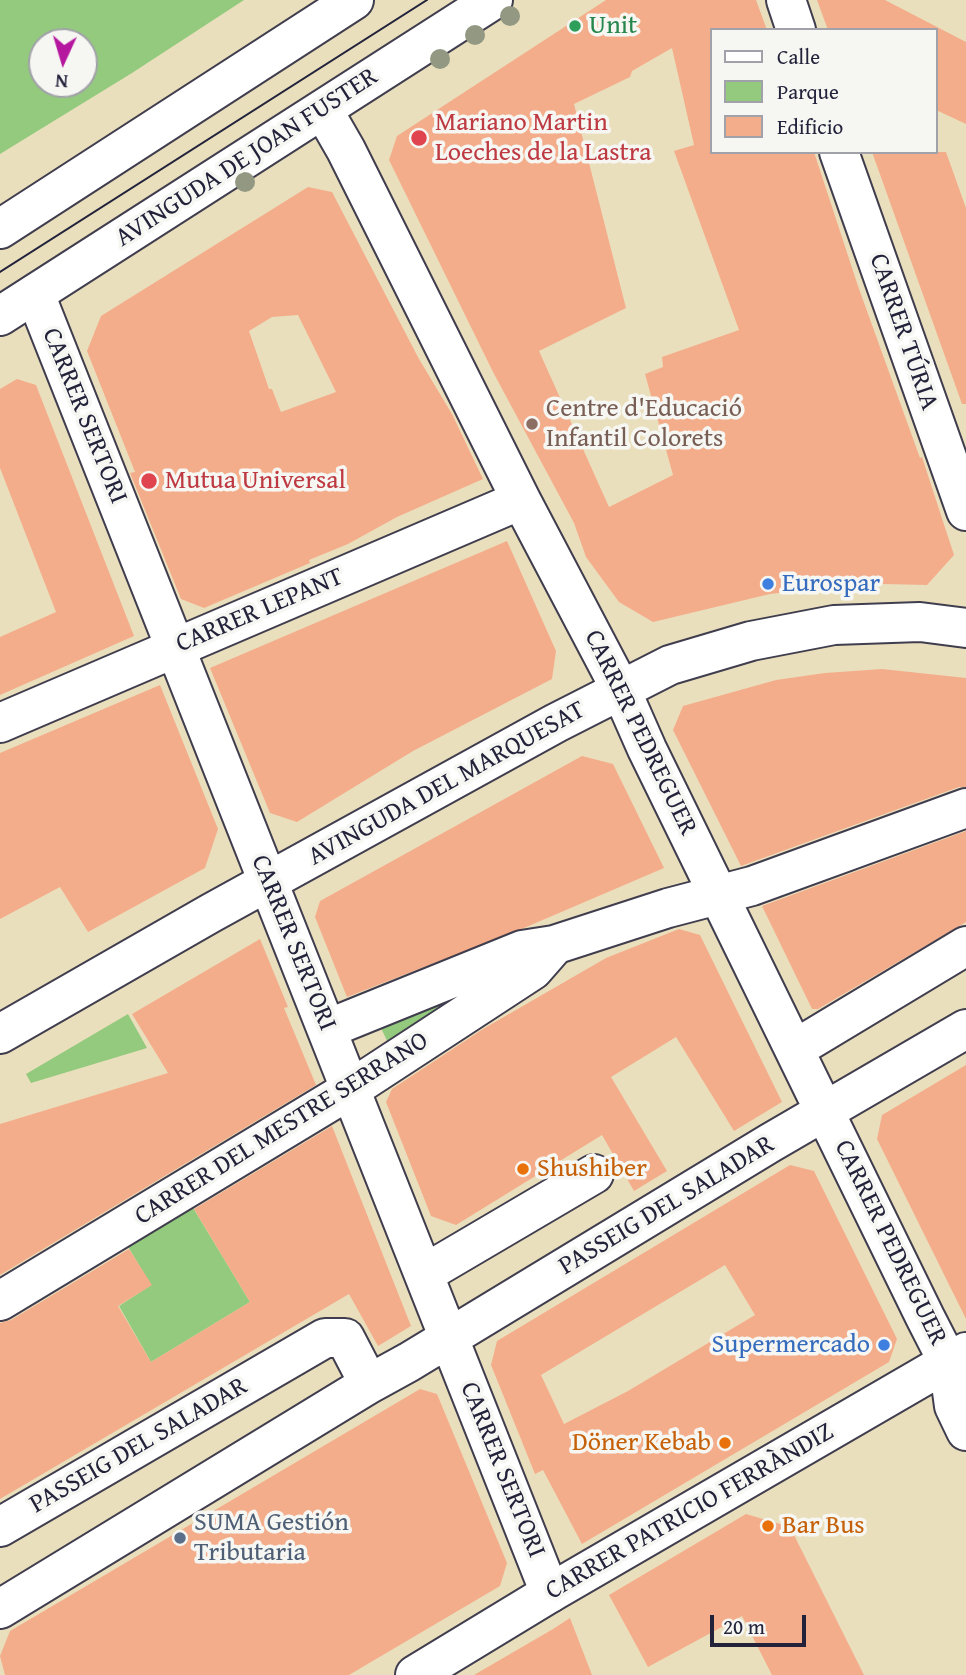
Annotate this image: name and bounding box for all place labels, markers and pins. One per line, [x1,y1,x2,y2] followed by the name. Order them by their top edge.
[589,10,637,42] place label: Unit
[567,18,583,34] marker: Unit
[435,107,651,168] place label: Mariano Martin Loeches de la Lastra
[409,128,429,148] marker: Mariano Martin Loeches de la Lastra
[546,393,742,454] place label: Centre d'Educació Infantil Colorets
[524,416,540,432] marker: Centre d'Educació Infantil Colorets
[165,465,346,497] place label: Mutua Universal
[139,471,159,491] marker: Mutua Universal
[782,568,880,600] place label: Eurospar
[760,576,776,592] marker: Eurospar
[537,1153,647,1185] place label: Shushiber
[515,1161,531,1177] marker: Shushiber
[712,1329,870,1361] place label: Supermercado
[876,1337,892,1353] marker: Supermercado
[572,1427,711,1459] place label: Döner Kebab
[717,1435,733,1451] marker: Döner Kebab
[194,1507,349,1568] place label: SUMA Gestión Tributaria
[782,1510,865,1542] place label: Bar Bus
[760,1518,776,1534] marker: Bar Bus
[172,1530,188,1546] marker: SUMA Gestión Tributaria

